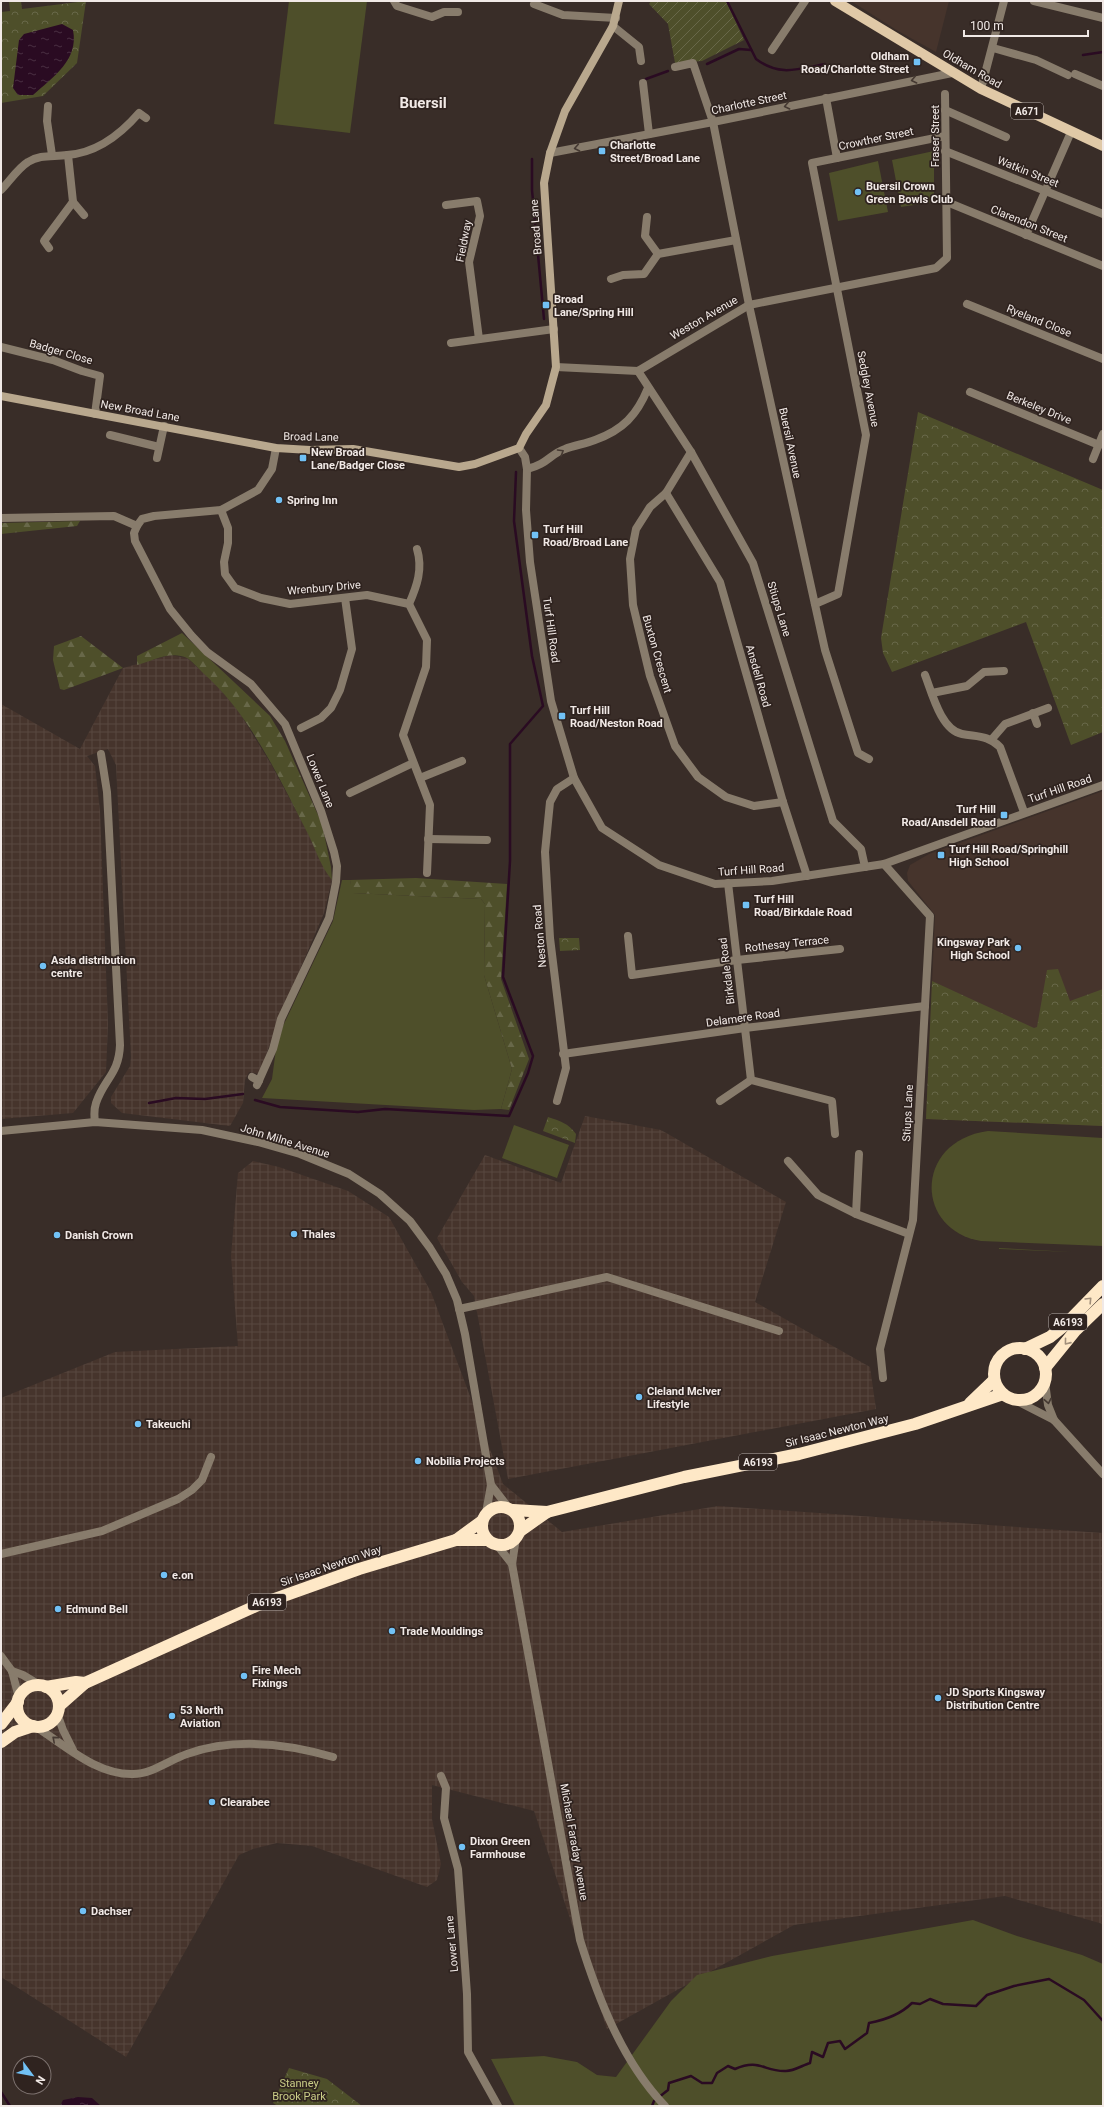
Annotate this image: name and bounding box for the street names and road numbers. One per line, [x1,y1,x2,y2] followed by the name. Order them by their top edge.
[940,47,1004,91] street label: Oldham Road
[710,89,788,117] street label: Charlotte Street
[1011,103,1043,119] road number: A671
[929,104,942,167] street label: Fraser Street
[837,125,915,153] street label: Crowther Street
[995,154,1061,190] street label: Watkin Street
[528,199,544,255] street label: Broad Lane
[989,203,1070,245] street label: Clarendon Street
[454,218,475,263] street label: Fieldway
[668,293,740,343] street label: Weston Avenue
[1005,302,1074,340] street label: Ryeland Close
[28,337,94,367] street label: Badger Close
[854,350,882,428] street label: Sedgley Avenue
[1005,389,1073,427] street label: Berkeley Drive
[99,398,181,424] street label: New Broad Lane
[776,406,804,480] street label: Buersil Avenue
[283,430,339,444] street label: Broad Lane
[287,578,362,598] street label: Wrenbury Drive
[764,580,794,638] street label: Stiups Lane
[540,596,562,664] street label: Turf Hill Road
[640,614,674,695] street label: Buxton Crescent
[743,643,773,709] street label: Ansdell Road
[303,752,337,810] street label: Lower Lane
[1027,772,1093,806] street label: Turf Hill Road
[717,861,785,879] street label: Turf Hill Road
[531,904,549,968] street label: Neston Road
[744,933,830,955] street label: Rothesay Terrace
[716,937,738,1005] street label: Birkdale Road
[705,1006,781,1030] street label: Delamere Road
[900,1084,916,1142] street label: Stiups Lane
[239,1121,331,1161] street label: John Milne Avenue
[1049,1314,1087,1330] road number: A6193
[784,1412,891,1450] street label: Sir Isaac Newton Way
[739,1454,777,1470] road number: A6193
[279,1542,384,1589] street label: Sir Isaac Newton Way
[248,1594,286,1610] road number: A6193
[557,1782,591,1902] street label: Michael Faraday Avenue
[443,1915,461,1973] street label: Lower Lane

